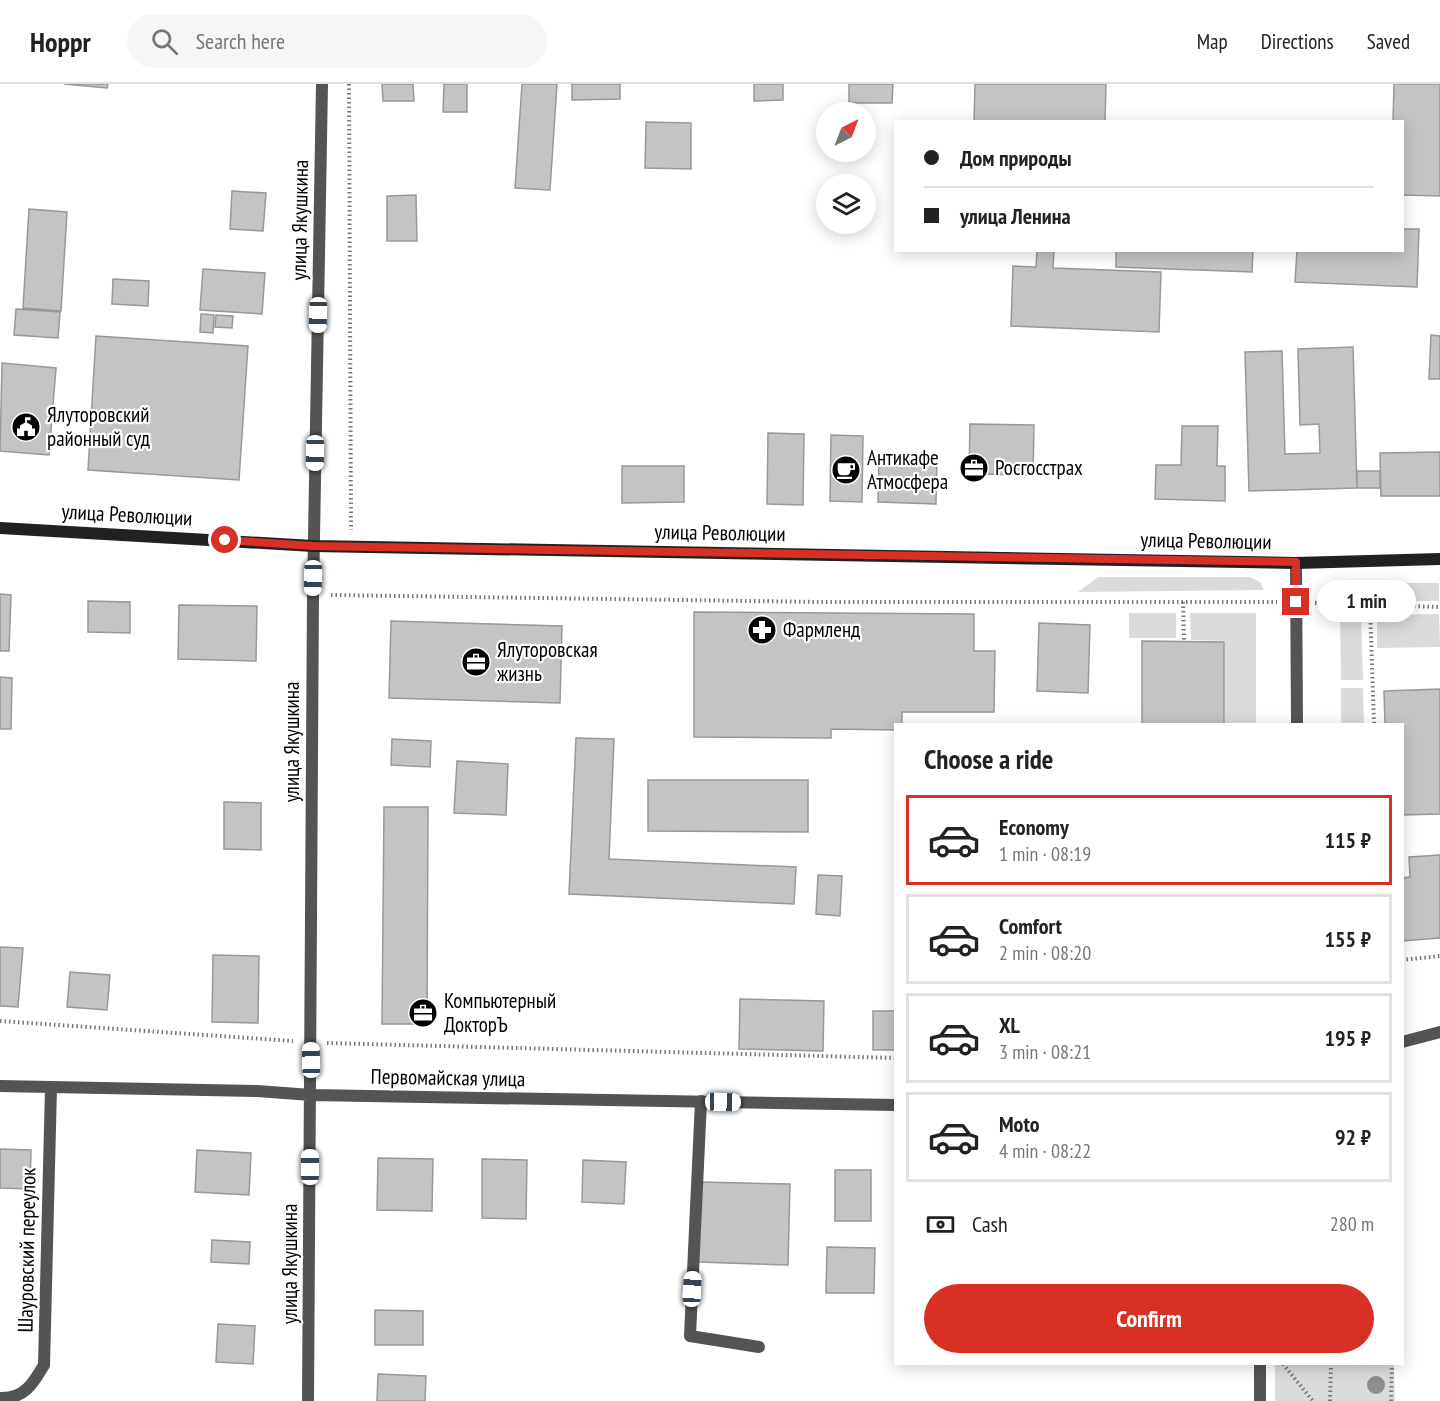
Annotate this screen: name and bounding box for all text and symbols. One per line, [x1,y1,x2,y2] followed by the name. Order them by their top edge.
[127,14,547,68] search box
[30,23,91,60] text: Hoppr
[148,25,181,58] icon: search
[196,27,285,55] text: Search here
[1197,28,1228,55] text: Map
[1261,28,1334,55] text: Directions
[1367,28,1410,55] text: Saved
[816,102,876,162] north arrow
[816,102,876,234] map controls
[960,144,1071,172] text: Дом природы
[285,159,314,280] street label: улица Якушкина
[816,174,876,234] button: layers
[960,202,1071,230] text: улица Ленина
[309,297,327,333] car
[47,401,150,452] place label: Ялуторовский районный суд
[10,411,42,443] public building icon: Ялуторовский районный суд
[306,435,324,471] car
[867,444,948,495] place label: Антикафе Атмосфера
[958,452,990,484] office icon: Росгосстрах
[830,454,862,486] cafe icon: Антикафе Атмосфера
[995,454,1083,481] place label: Росгосстрах
[61,498,193,531] street label: улица Революции
[654,518,786,547] street label: улица Революции
[211,526,238,553] route start
[1140,526,1272,555] street label: улица Революции
[304,560,322,596] car
[1317,581,1416,623] callout: 1 min
[1282,588,1309,615] route end
[1346,588,1387,614] text: 1 min
[746,614,778,646] pharmacy icon: Фармленд
[783,616,860,643] place label: Фармленд
[497,636,598,687] place label: Ялуторовская жизнь
[460,646,492,678] office icon: Ялуторовская жизнь
[278,682,305,802] street label: улица Якушкина
[924,742,1053,776] text: Choose a ride
[927,813,981,867] icon: car
[999,813,1069,841] text: Economy
[1324,826,1371,854] text: 115 ₽
[999,841,1091,867] text: 1 min · 08:19
[927,912,981,966] icon: car
[999,912,1062,940] text: Comfort
[1324,925,1371,953] text: 155 ₽
[999,940,1091,966] text: 2 min · 08:20
[444,987,556,1038] place label: Компьютерный ДокторЪ
[407,997,439,1029] office icon: Компьютерный ДокторЪ
[927,1011,981,1065] icon: car
[999,1011,1020,1039] text: XL
[1324,1024,1371,1052] text: 195 ₽
[999,1039,1091,1065] text: 3 min · 08:21
[302,1042,320,1078] car
[371,1063,525,1092] street label: Первомайская улица
[705,1093,741,1111] car
[927,1110,981,1164] icon: car
[999,1110,1040,1138] text: Moto
[1335,1123,1371,1151] text: 92 ₽
[999,1138,1091,1164] text: 4 min · 08:22
[301,1149,319,1185] car
[12,1167,41,1333] street label: Шауровский переулок
[276,1204,303,1324] street label: улица Якушкина
[924,1208,957,1241] icon: cash
[972,1210,1008,1238] text: Cash
[1330,1211,1374,1237] text: 280 m
[682,1271,702,1307] car
[924,1284,1374,1353] button: Confirm

